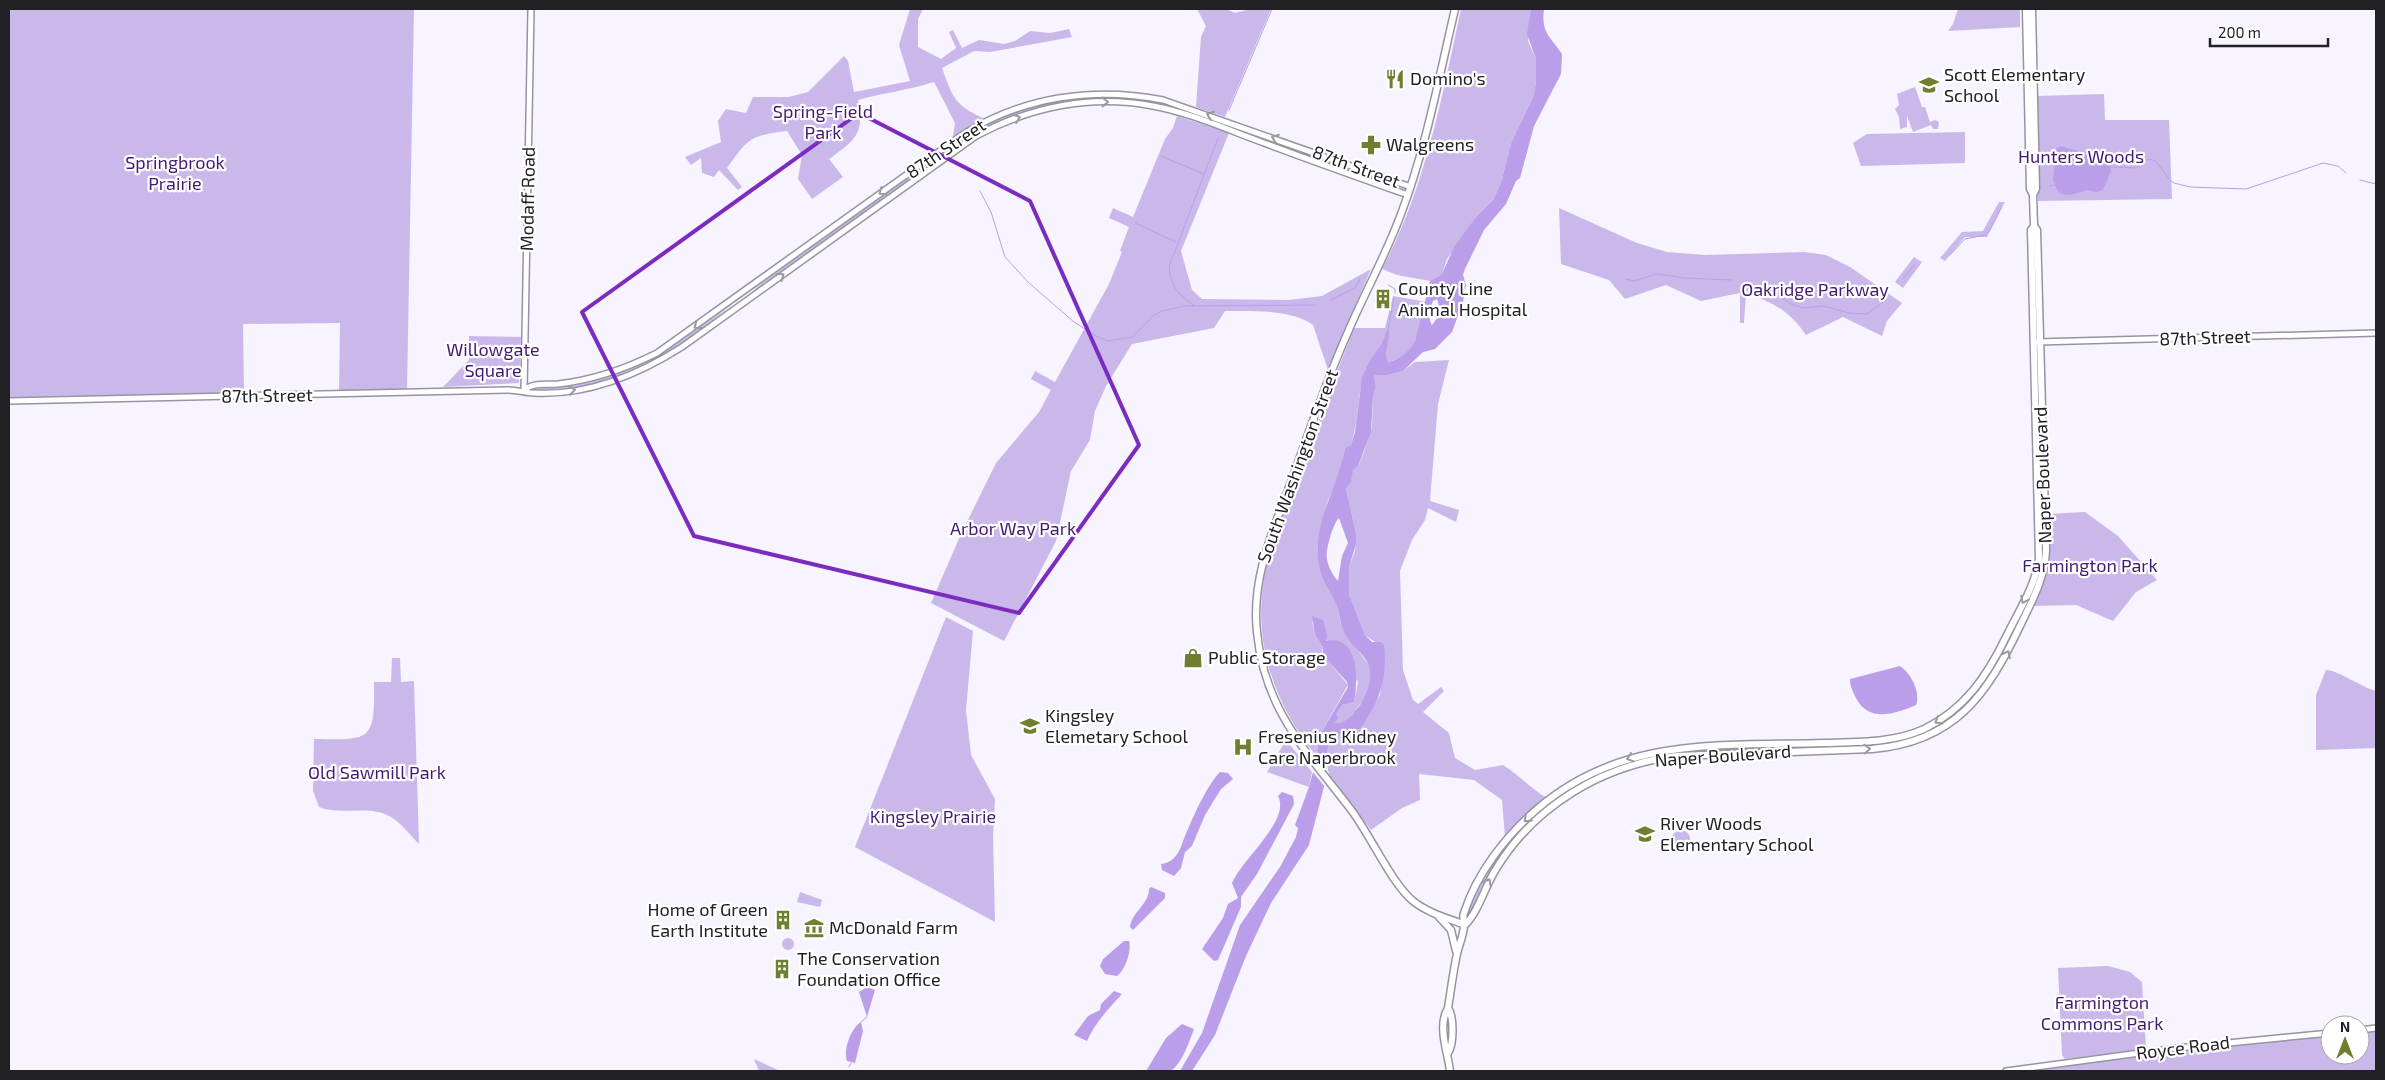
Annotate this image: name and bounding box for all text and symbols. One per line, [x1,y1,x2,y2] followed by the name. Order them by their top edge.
[2210,15,2328,47] scale bar
[2218,23,2261,41] text: 200 m
[1944,63,2086,106] place label: Scott Elementary School
[1410,67,1486,89] place label: Domino's
[1384,68,1406,90] restaurant icon: Domino's
[1918,74,1940,96] school or university icon: Scott Elementary School
[1102,97,1110,107] one-way arrow
[773,100,873,143] park label: Spring-Field Park
[1206,111,1215,121] one-way arrow
[901,113,990,183] street label: 87th Street
[1012,114,1021,124] one-way arrow
[1386,133,1474,155] place label: Walgreens
[1271,134,1279,144] one-way arrow
[1360,134,1382,156] pharmacy icon: Walgreens
[1310,140,1403,192] street label: 87th Street
[2018,145,2144,167] park label: Hunters Woods
[515,147,539,251] street label: Modaff Road
[125,151,225,194] park label: Springbrook Prairie
[878,186,888,195] one-way arrow
[775,273,785,282] one-way arrow
[1398,277,1528,320] place label: County Line Animal Hospital
[1741,278,1889,300] park label: Oakridge Parkway
[1372,288,1394,310] building icon: County Line Animal Hospital
[693,320,703,329] one-way arrow
[2159,324,2251,350] street label: 87th Street
[446,338,540,381] park label: Willowgate Square
[1252,366,1342,566] street label: South Washington Street
[221,383,313,407] street label: 87th Street
[568,386,577,396] one-way arrow
[2029,406,2055,544] street label: Naper Boulevard
[950,517,1076,539] park label: Arbor Way Park
[2022,554,2158,576] park label: Farmington Park
[2020,595,2030,604] one-way arrow
[1208,646,1326,668] place label: Public Storage
[1182,647,1204,669] shop icon: Public Storage
[2001,650,2011,659] one-way arrow
[1045,704,1188,747] place label: Kingsley Elemetary School
[1019,715,1041,737] school or university icon: Kingsley Elemetary School
[1934,715,1943,725] one-way arrow
[1258,725,1397,768] place label: Fresenius Kidney Care Naperbrook
[1232,736,1254,758] hospital icon: Fresenius Kidney Care Naperbrook
[1654,739,1792,771] street label: Naper Boulevard
[1863,743,1871,754] one-way arrow
[1626,752,1635,762] one-way arrow
[308,761,446,783] park label: Old Sawmill Park
[870,805,996,827] park label: Kingsley Prairie
[1660,812,1814,855] place label: River Woods Elementary School
[1523,813,1532,822] one-way arrow
[1634,823,1656,845] school or university icon: River Woods Elementary School
[1482,879,1492,888] one-way arrow
[648,898,768,941] place label: Home of Green Earth Institute
[772,909,794,931] building icon: Home of Green Earth Institute
[829,916,958,938] place label: McDonald Farm
[803,917,825,939] museum icon: McDonald Farm
[797,947,941,990] place label: The Conservation Foundation Office
[771,958,793,980] building icon: The Conservation Foundation Office
[2041,991,2163,1034] park label: Farmington Commons Park
[2320,1015,2370,1065] north arrow
[2340,1018,2350,1035] text: N
[2135,1030,2231,1064] street label: Royce Road

